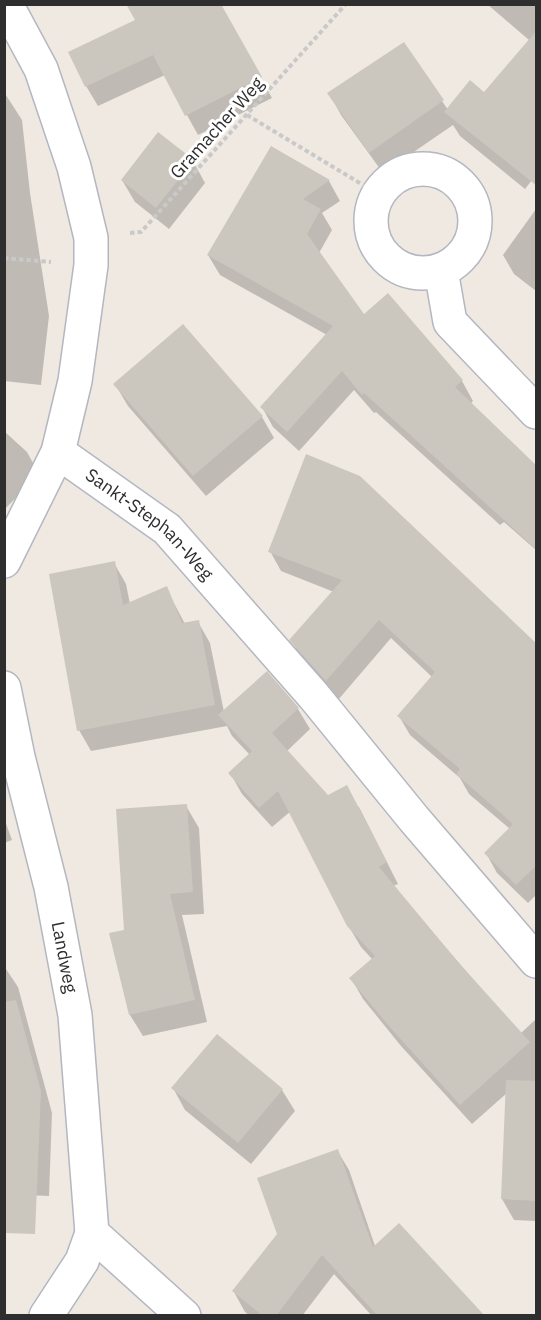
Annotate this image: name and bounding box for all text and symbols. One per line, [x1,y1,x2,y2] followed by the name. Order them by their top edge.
[165,72,269,183] street label: Gramacher Weg
[81,463,219,585] street label: Sankt-Stephan-Weg
[47,919,83,995] street label: Landweg

